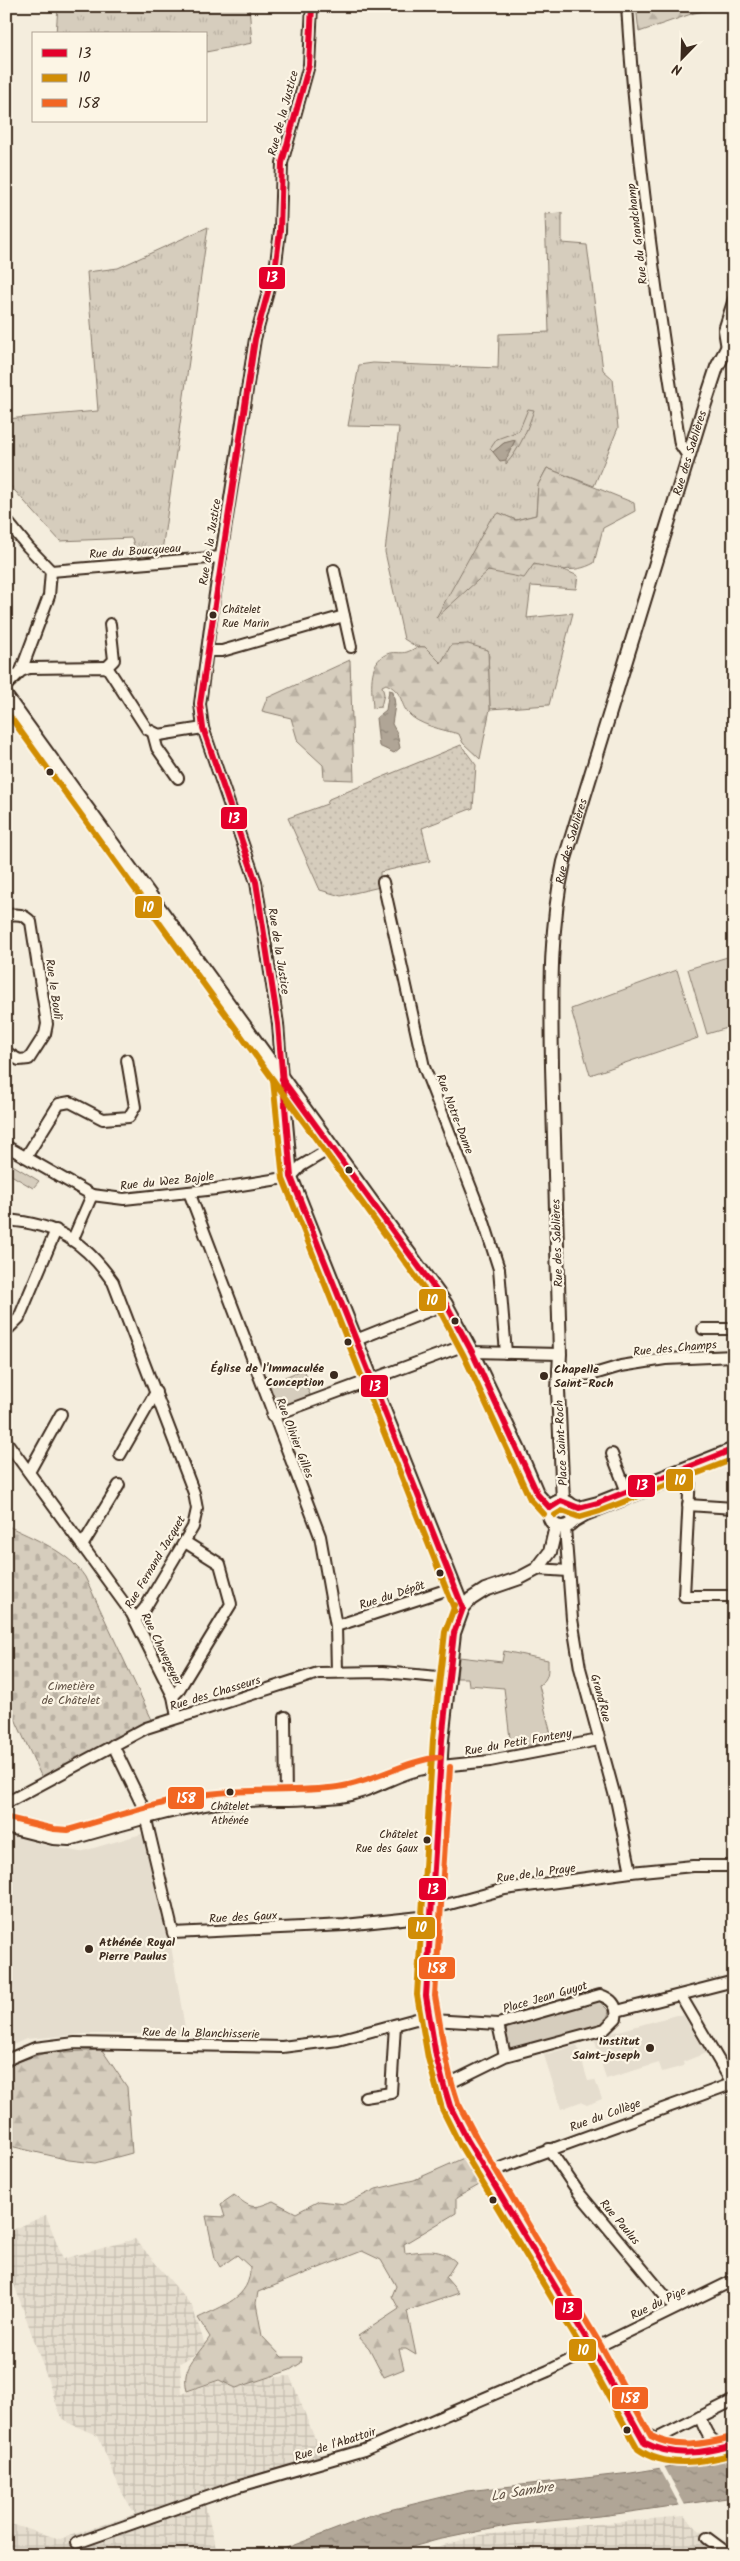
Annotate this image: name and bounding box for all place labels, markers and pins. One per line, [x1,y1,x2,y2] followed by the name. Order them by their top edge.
[222,601,269,633] place label: Châtelet Rue Marin
[208,610,218,620] marker: Châtelet Rue Marin
[45,767,55,777] unlabelled marker
[344,1165,354,1175] unlabelled marker
[450,1316,460,1326] unlabelled marker
[343,1337,353,1347] unlabelled marker
[211,1359,324,1392] place label: Église de l'Immaculée Conception
[554,1360,614,1393] place label: Chapelle Saint-Roch
[328,1369,340,1381] marker: Église de l'Immaculée Conception
[538,1370,550,1382] marker: Chapelle Saint-Roch
[435,1568,445,1578] unlabelled marker
[225,1787,235,1797] marker: Châtelet Athénée
[211,1798,250,1830] place label: Châtelet Athénée
[356,1826,419,1858] place label: Châtelet Rue des Gaux
[422,1835,432,1845] marker: Châtelet Rue des Gaux
[99,1933,176,1966] place label: Athénée Royal Pierre Paulus
[83,1943,95,1955] marker: Athénée Royal Pierre Paulus
[572,2032,641,2065] place label: Institut Saint-joseph
[644,2042,656,2054] marker: Institut Saint-joseph
[488,2195,498,2205] unlabelled marker
[622,2425,632,2435] unlabelled marker

